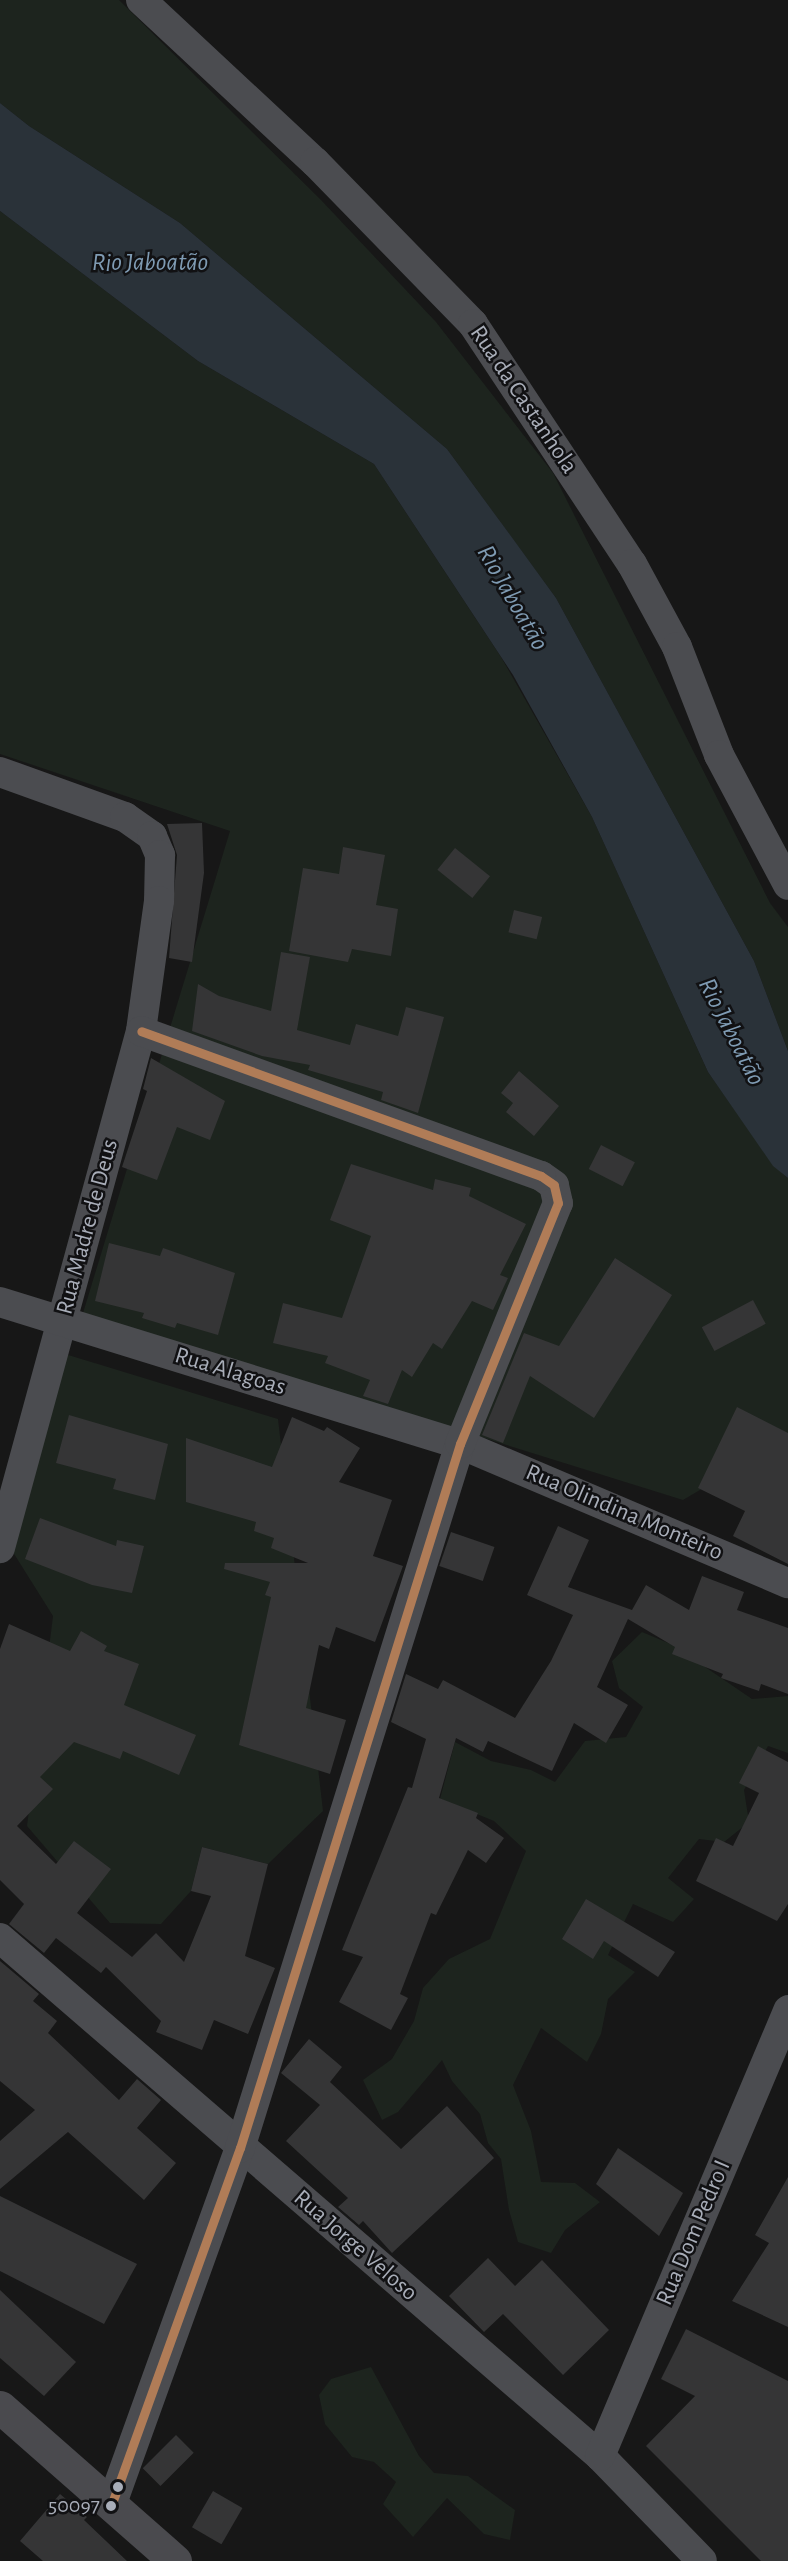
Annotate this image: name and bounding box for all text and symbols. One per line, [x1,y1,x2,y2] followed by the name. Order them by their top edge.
[92,247,208,279] water label: Rio Jaboatão
[463,321,583,479] street label: Rua da Castanhola
[469,540,555,656] water label: Rio Jaboatão
[691,973,771,1091] water label: Rio Jaboatão
[51,1136,125,1318] street label: Rua Madre de Deus
[171,1341,289,1403] street label: Rua Alagoas
[521,1458,727,1568] street label: Rua Olindina Monteiro
[650,2156,738,2310] street label: Rua Dom Pedro I
[287,2184,423,2308] street label: Rua Jorge Veloso
[112,2481,124,2493] unlabelled marker
[48,2493,100,2519] place label: 50097
[105,2500,117,2512] marker: 50097

